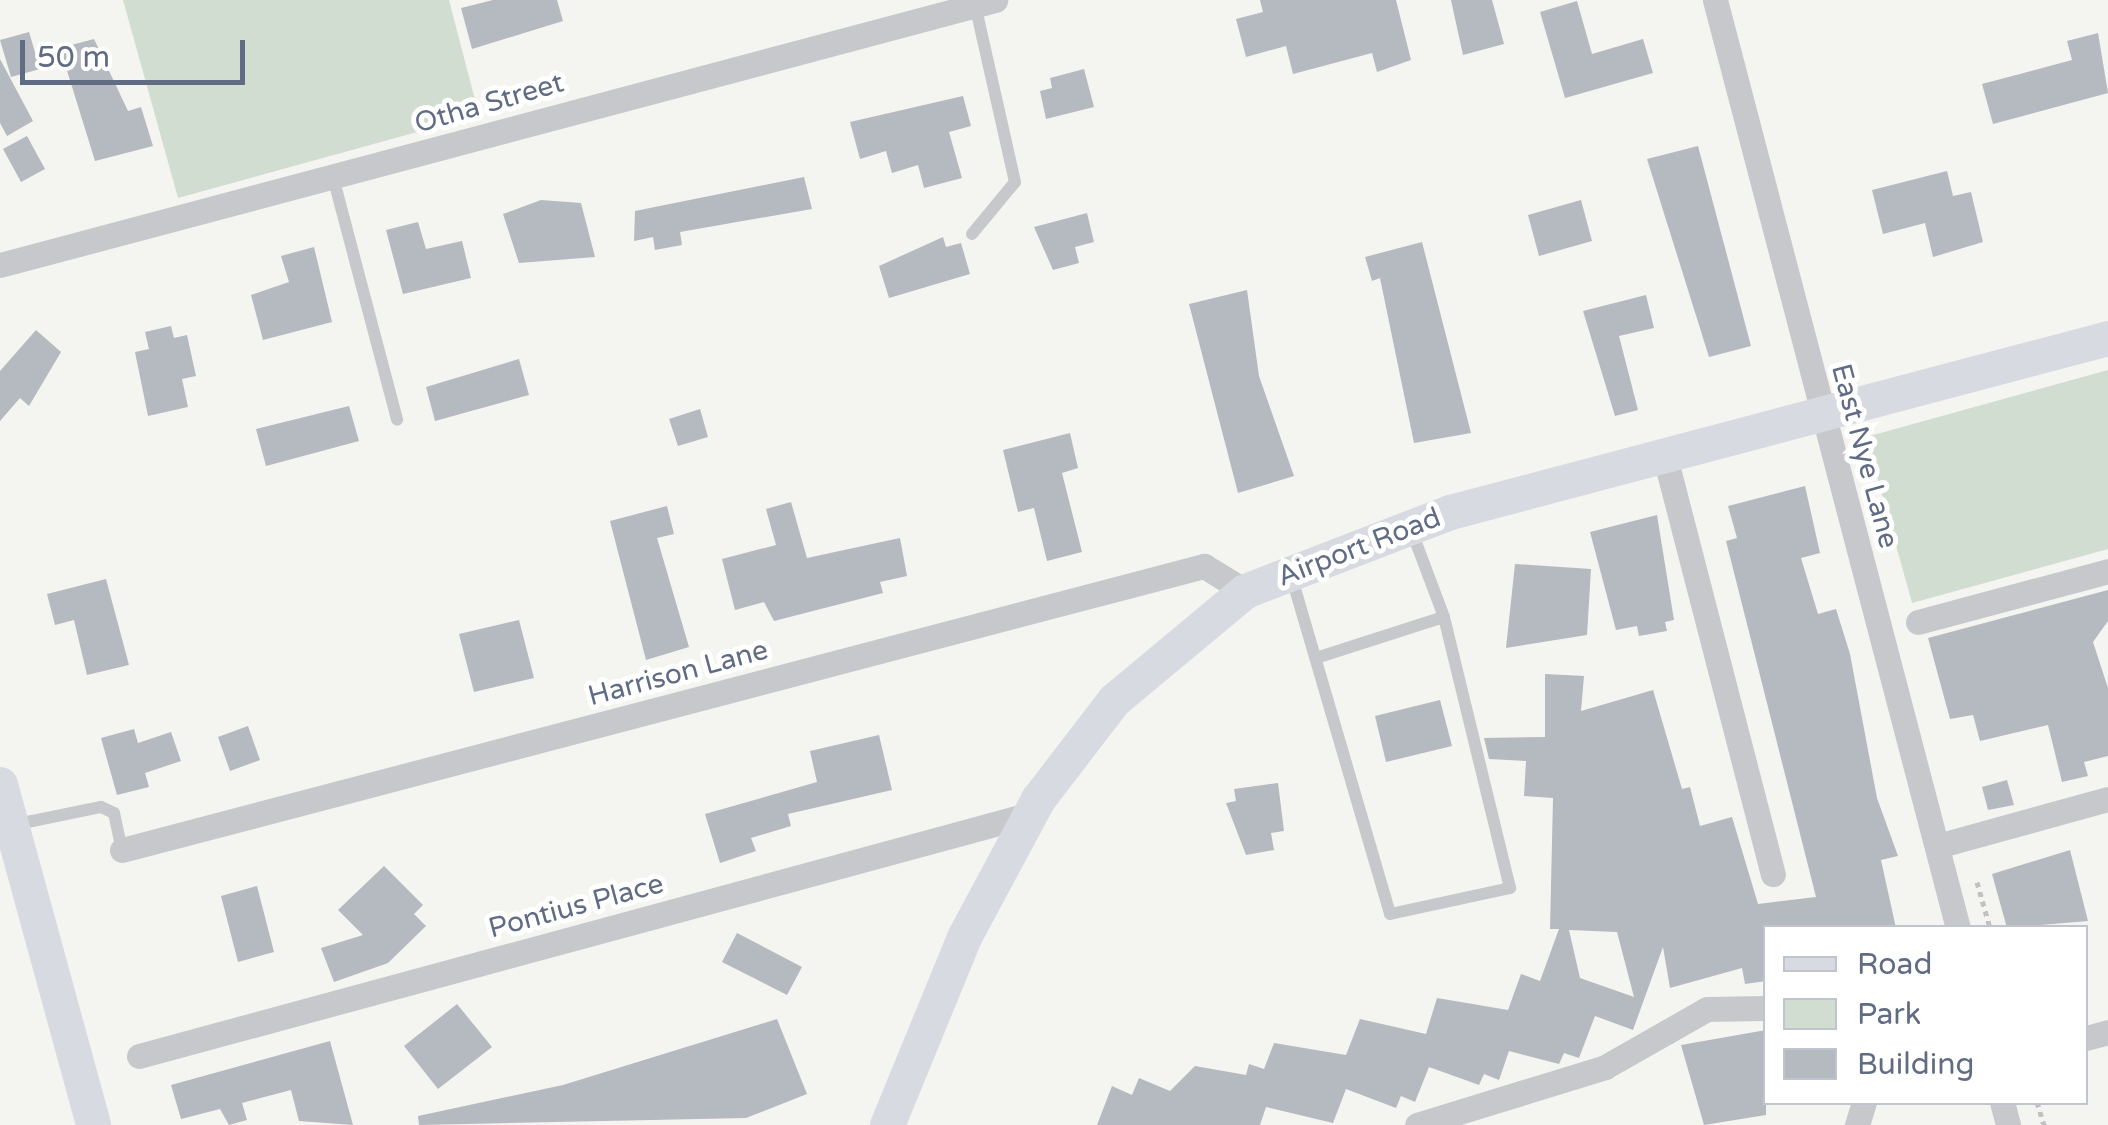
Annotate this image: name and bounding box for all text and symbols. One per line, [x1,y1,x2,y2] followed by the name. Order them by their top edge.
[25,20,250,82] scale bar
[37,39,110,76] text: 50 m
[411,66,567,140] street label: Otha Street
[1824,360,1906,552] street label: East Nye Lane
[1273,500,1445,594] street label: Airport Road
[584,633,772,713] street label: Harrison Lane
[485,867,667,945] street label: Pontius Place
[1763,925,2088,1105] legend
[1857,946,1932,983] text: Road
[1857,996,1921,1033] text: Park
[1857,1046,1974,1083] text: Building

